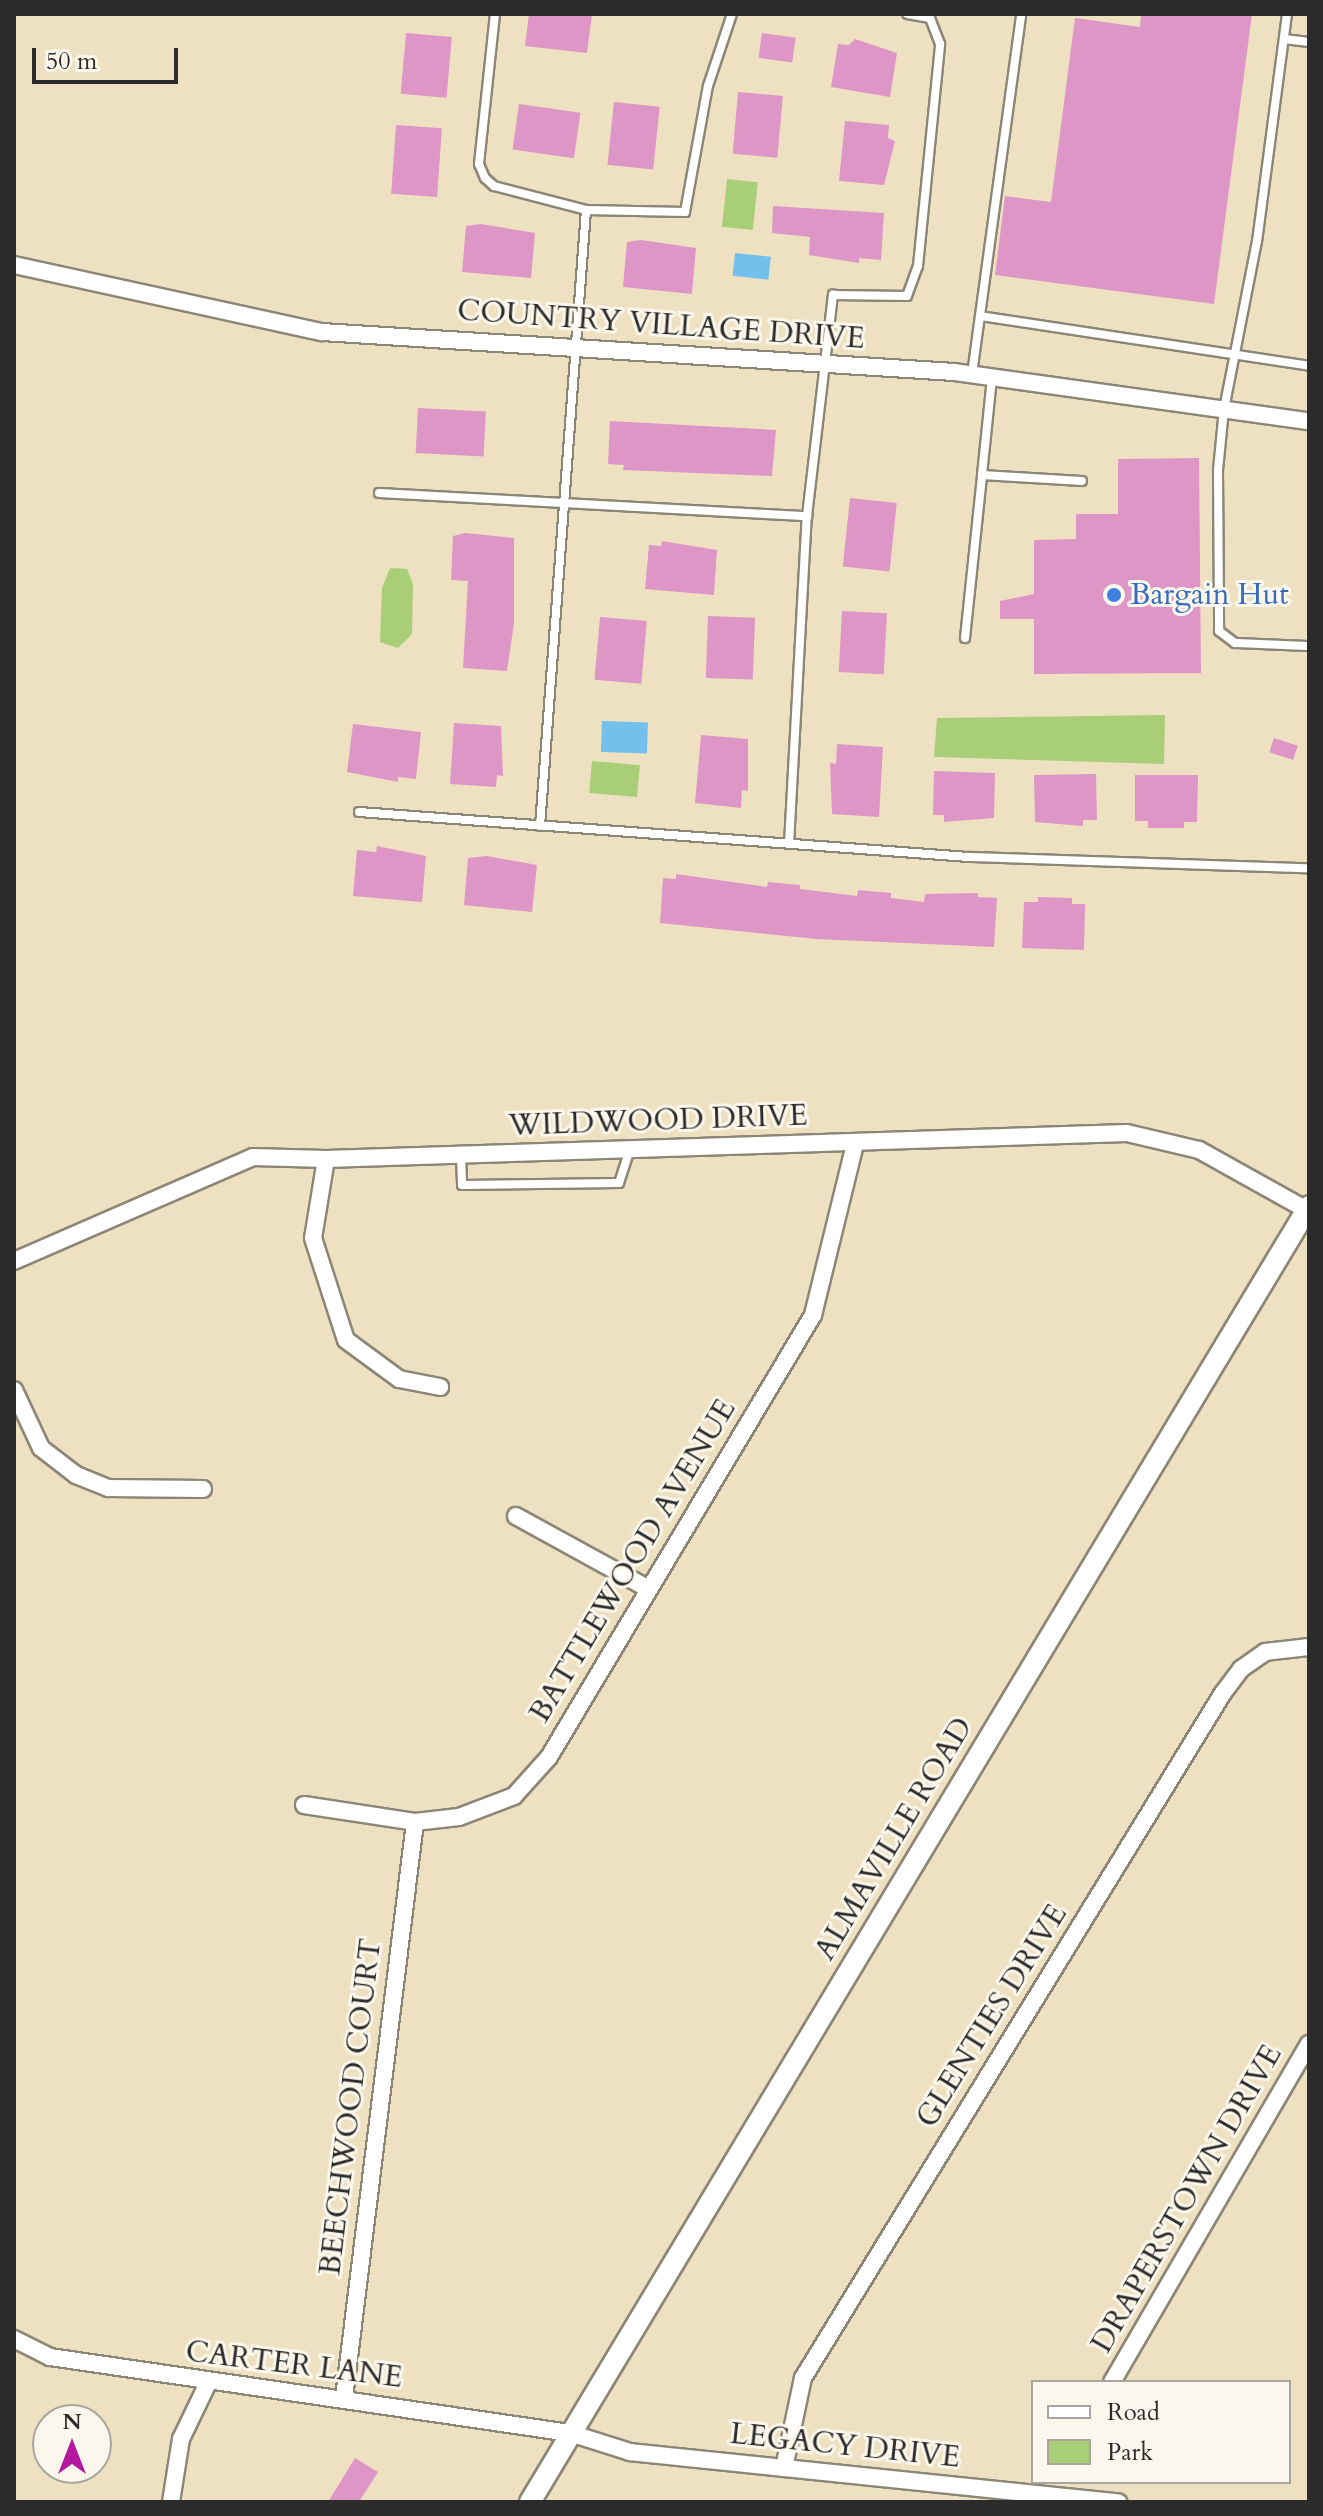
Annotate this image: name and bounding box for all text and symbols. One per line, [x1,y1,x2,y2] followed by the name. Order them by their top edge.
[36,32,182,82] scale bar
[46,45,97,78] text: 50 m
[456,293,866,357] street label: COUNTRY VILLAGE DRIVE
[1130,577,1289,613] place label: Bargain Hut
[1105,586,1123,604] marker: Bargain Hut
[508,1098,808,1144] street label: WILDWOOD DRIVE
[522,1393,744,1729] street label: BATTLEWOOD AVENUE
[807,1711,981,1967] street label: ALMAVILLE ROAD
[909,1898,1075,2134] street label: GLENTIES DRIVE
[312,1937,390,2277] street label: BEECHWOOD COURT
[1084,2039,1290,2359] street label: DRAPERSTOWN DRIVE
[184,2334,404,2396] street label: CARTER LANE
[1031,2380,1291,2484] legend
[1107,2396,1160,2429] text: Road
[32,2404,112,2484] north arrow
[62,2407,82,2437] text: N
[728,2416,962,2476] street label: LEGACY DRIVE
[1107,2436,1153,2469] text: Park

